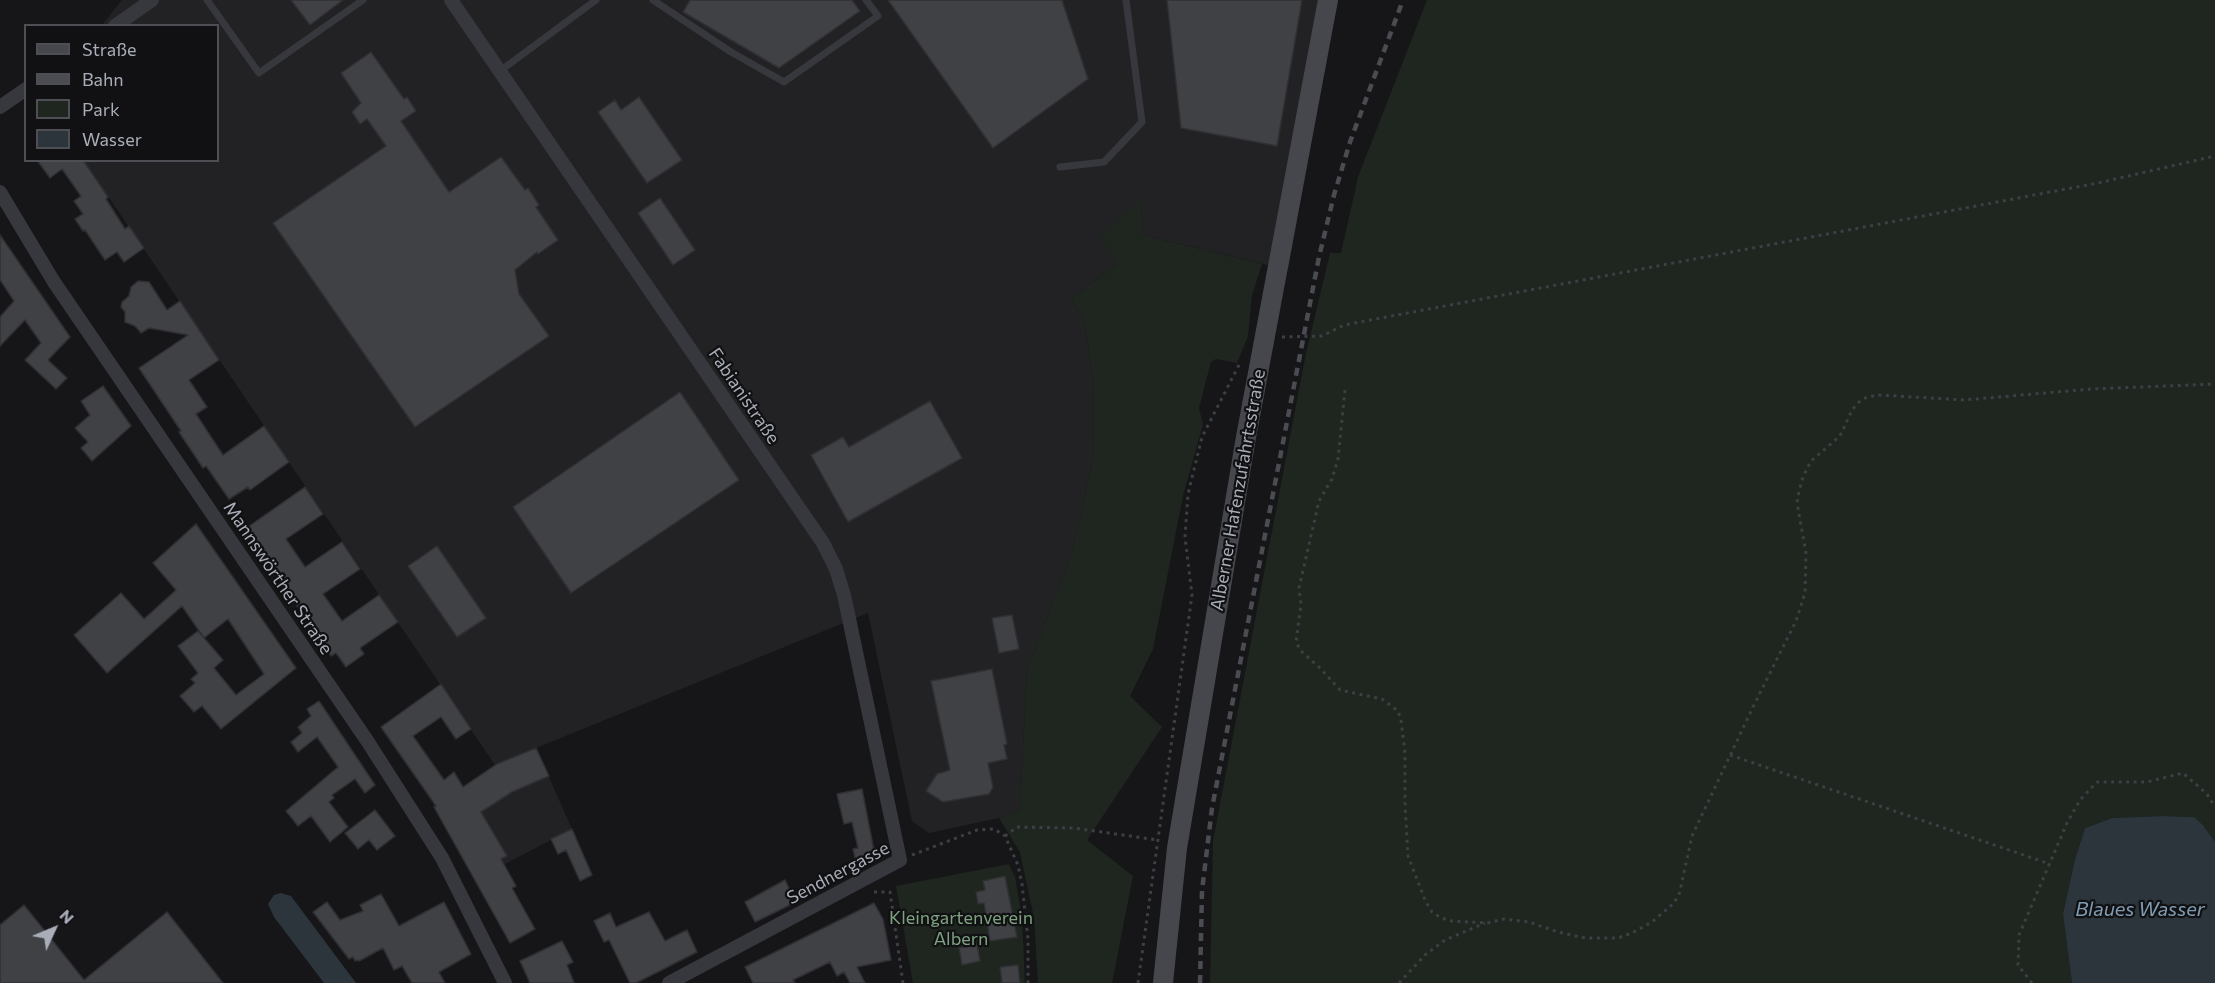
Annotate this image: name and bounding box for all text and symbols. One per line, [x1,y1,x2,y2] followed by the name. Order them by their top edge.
[24,24,219,162] legend
[82,38,137,60] text: Straße
[82,68,124,90] text: Bahn
[82,98,120,120] text: Park
[82,128,142,150] text: Wasser
[704,344,784,448] street label: Fabianistraße
[1206,368,1270,612] street label: Alberner Hafenzufahrtsstraße
[219,498,337,658] street label: Mannswörther Straße
[783,837,893,909] street label: Sendnergasse
[2075,897,2205,921] water label: Blaues Wasser
[24,899,84,959] north arrow
[56,905,78,927] text: N
[889,907,1033,950] park label: Kleingartenverein Albern

